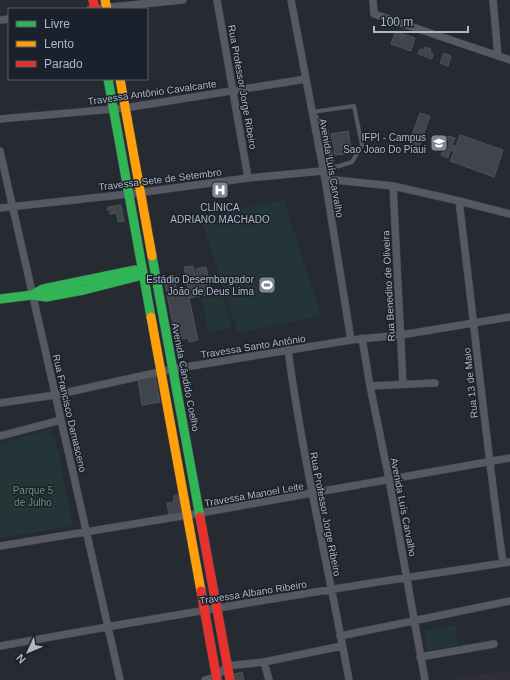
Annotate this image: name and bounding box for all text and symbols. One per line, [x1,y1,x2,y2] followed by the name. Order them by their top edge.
[8,8,148,80] legend
[374,8,468,34] scale bar
[380,15,413,29] text: 100 m
[44,17,70,31] text: Livre
[226,24,259,151] street label: Rua Professor Jorge Ribeiro
[44,37,74,51] text: Lento
[44,57,83,71] text: Parado
[87,78,217,107] street label: Travessa Antônio Cavalcante
[317,118,346,219] street label: Avenida Luís Carvalho
[343,132,426,155] place label: IFPI - Campus Sao Joao Do Piaui
[429,133,449,153] school or university icon: IFPI - Campus Sao Joao Do Piaui
[98,166,223,193] street label: Travessa Sete de Setembro
[210,180,230,200] hospital icon: CLÍNICA ADRIANO MACHADO
[170,201,270,225] place label: CLÍNICA ADRIANO MACHADO
[380,230,397,342] street label: Rua Benedito de Oliveira
[146,274,255,297] place label: Estádio Desembargador João de Deus Lima
[257,275,277,295] sports icon: Estádio Desembargador João de Deus Lima
[170,322,202,433] street label: Avenida Cândido Coelho
[200,333,307,360] street label: Travessa Santo Antônio
[461,347,480,419] street label: Rua 13 de Maio
[51,353,89,474] street label: Rua Francisco Damasceno
[308,451,343,577] street label: Rua Professor Jorge Ribeiro
[389,457,419,558] street label: Avenida Luís Carvalho
[203,480,305,509] street label: Travessa Manoel Leite
[13,485,54,508] park label: Parque 5 de Julho
[199,579,308,606] street label: Travessa Albano Ribeiro
[8,632,48,672] north arrow
[14,652,28,666] text: N

